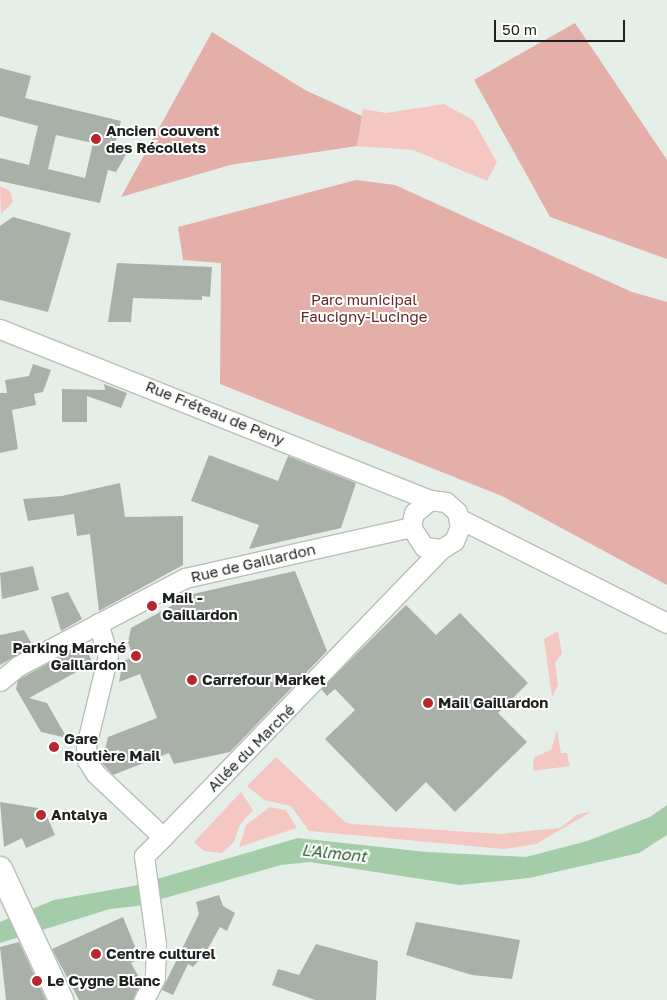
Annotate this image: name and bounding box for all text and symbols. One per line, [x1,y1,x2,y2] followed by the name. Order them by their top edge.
[497,10,628,42] scale bar
[502,20,537,38] text: 50 m
[106,121,219,156] place label: Ancien couvent des Récollets
[90,133,102,145] marker: Ancien couvent des Récollets
[301,290,427,325] park label: Parc municipal Faucigny-Lucinge
[143,377,287,449] street label: Rue Fréteau de Peny
[189,540,317,586] street label: Rue de Gaillardon
[162,588,238,623] place label: Mail - Gaillardon
[146,600,158,612] marker: Mail - Gaillardon
[13,638,126,673] place label: Parking Marché Gaillardon
[130,650,142,662] marker: Parking Marché Gaillardon
[202,671,326,689] place label: Carrefour Market
[186,674,198,686] marker: Carrefour Market
[438,694,548,712] place label: Mail Gaillardon
[422,697,434,709] marker: Mail Gaillardon
[204,701,298,795] street label: Allée du Marché
[64,729,160,764] place label: Gare Routière Mail
[48,741,60,753] marker: Gare Routière Mail
[51,806,107,824] place label: Antalya
[35,809,47,821] marker: Antalya
[301,840,367,866] water label: L'Almont
[106,945,216,963] place label: Centre culturel
[90,948,102,960] marker: Centre culturel
[47,972,160,990] place label: Le Cygne Blanc
[31,975,43,987] marker: Le Cygne Blanc

